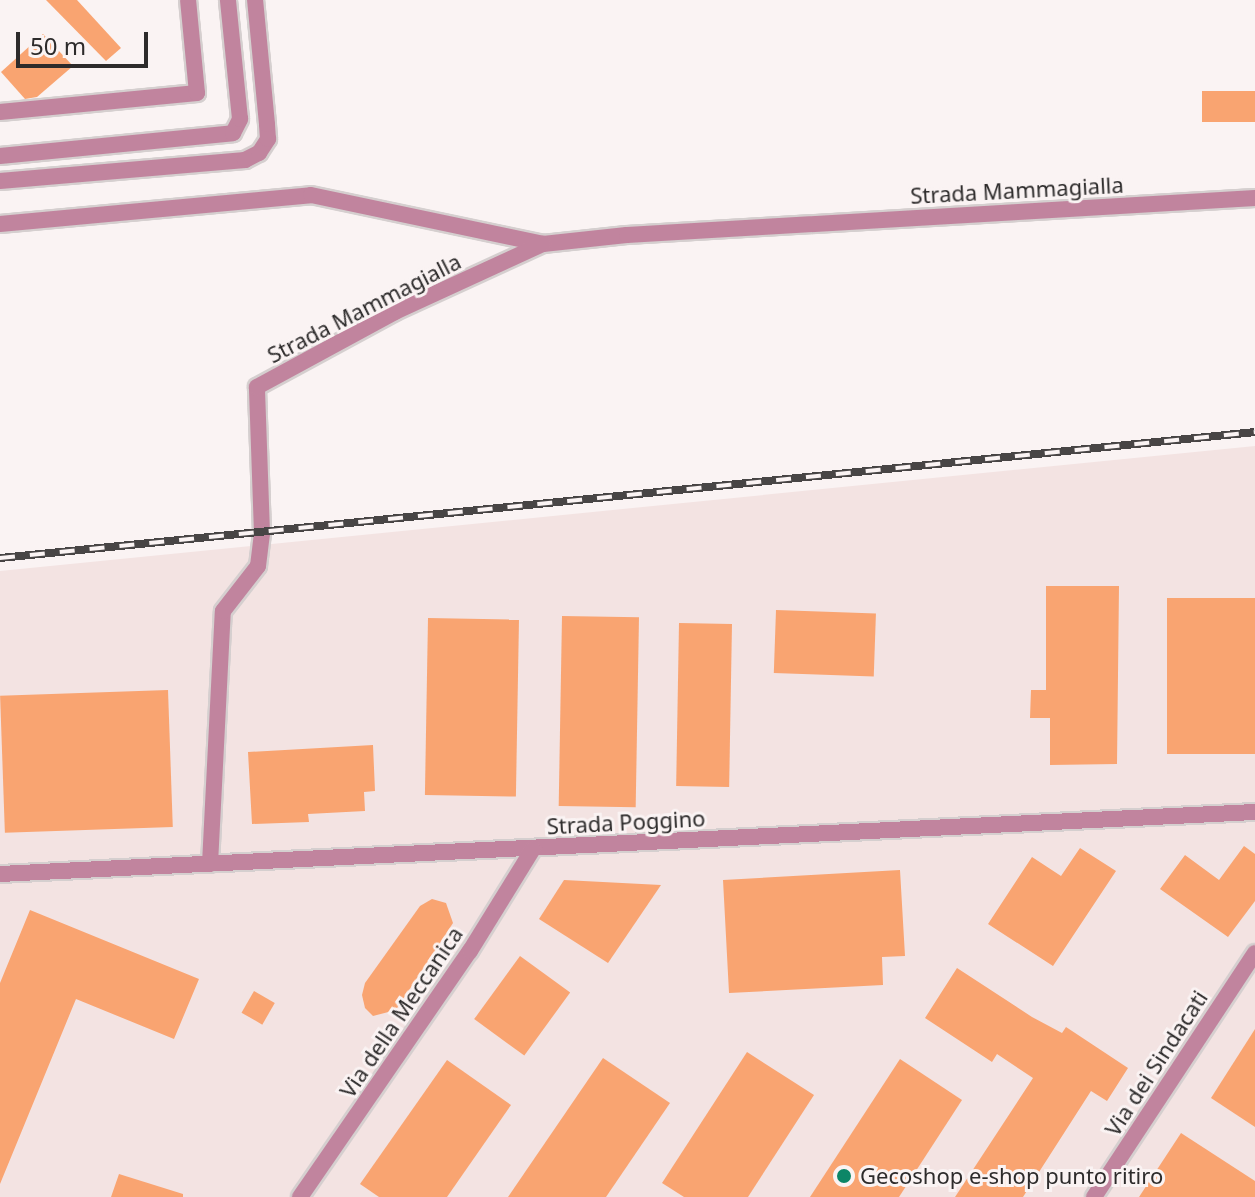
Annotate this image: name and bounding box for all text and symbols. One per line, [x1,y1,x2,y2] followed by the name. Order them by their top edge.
[20,16,152,66] scale bar
[30,29,86,62] text: 50 m
[910,171,1124,209] street label: Strada Mammagialla
[263,248,465,368] street label: Strada Mammagialla
[546,805,706,839] street label: Strada Poggino
[334,922,468,1102] street label: Via della Meccanica
[1099,985,1213,1141] street label: Via dei Sindacati
[860,1163,1163,1189] place label: Gecoshop e-shop punto ritiro
[835,1167,853,1185] marker: Gecoshop e-shop punto ritiro

